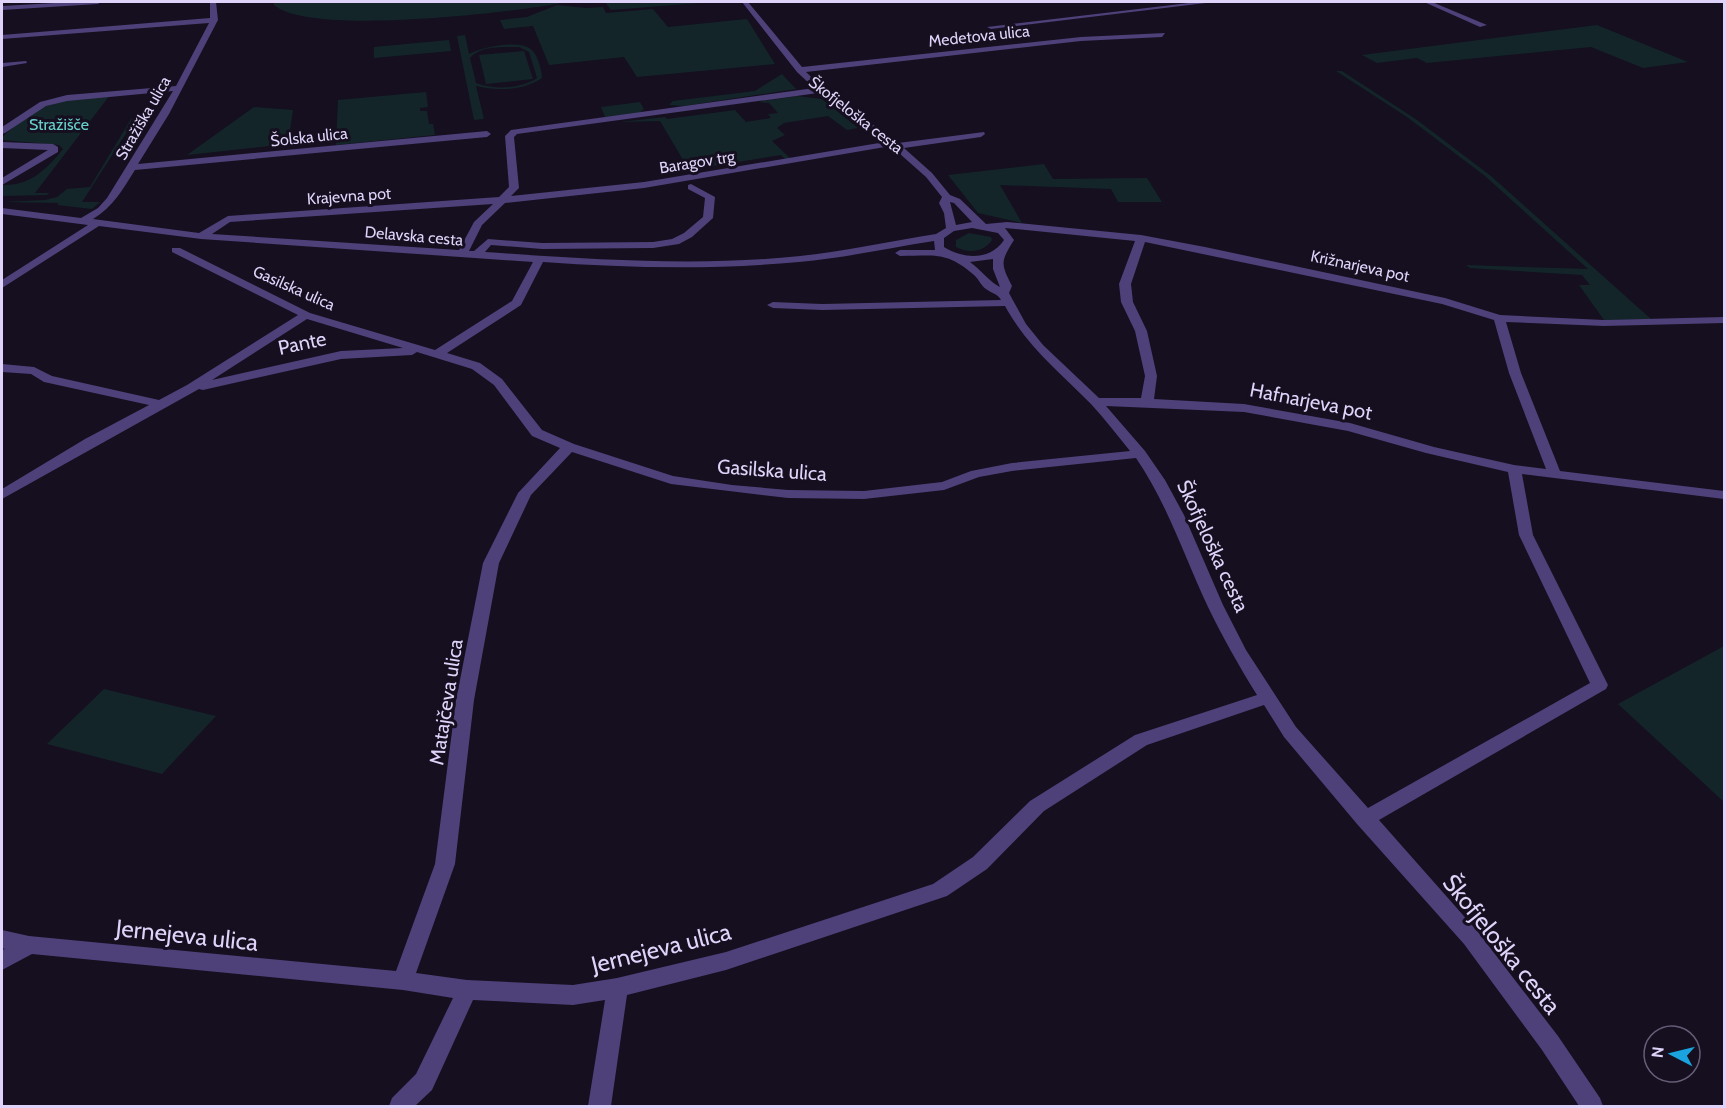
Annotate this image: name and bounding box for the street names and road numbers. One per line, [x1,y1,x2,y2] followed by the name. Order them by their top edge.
[927,21,1031,51] street label: Medetova ulica
[111,72,175,163] street label: Stražiška ulica
[805,72,907,158] street label: Škofjeloška cesta
[270,123,349,150] street label: Šolska ulica
[658,146,737,177] street label: Baragov trg
[306,184,392,208] street label: Krajevna pot
[364,222,464,250] street label: Delavska cesta
[1309,246,1412,286] street label: Križnarjeva pot
[250,261,338,315] street label: Gasilska ulica
[276,326,328,360] street label: Pante
[1248,377,1374,425] street label: Hafnarjeva pot
[716,454,828,486] street label: Gasilska ulica
[1172,476,1254,616] street label: Škofjeloška cesta
[424,637,468,767] street label: Matajčeva ulica
[1437,868,1567,1020] street label: Škofjeloška cesta
[113,913,260,957] street label: Jernejeva ulica
[587,917,734,980] street label: Jernejeva ulica

